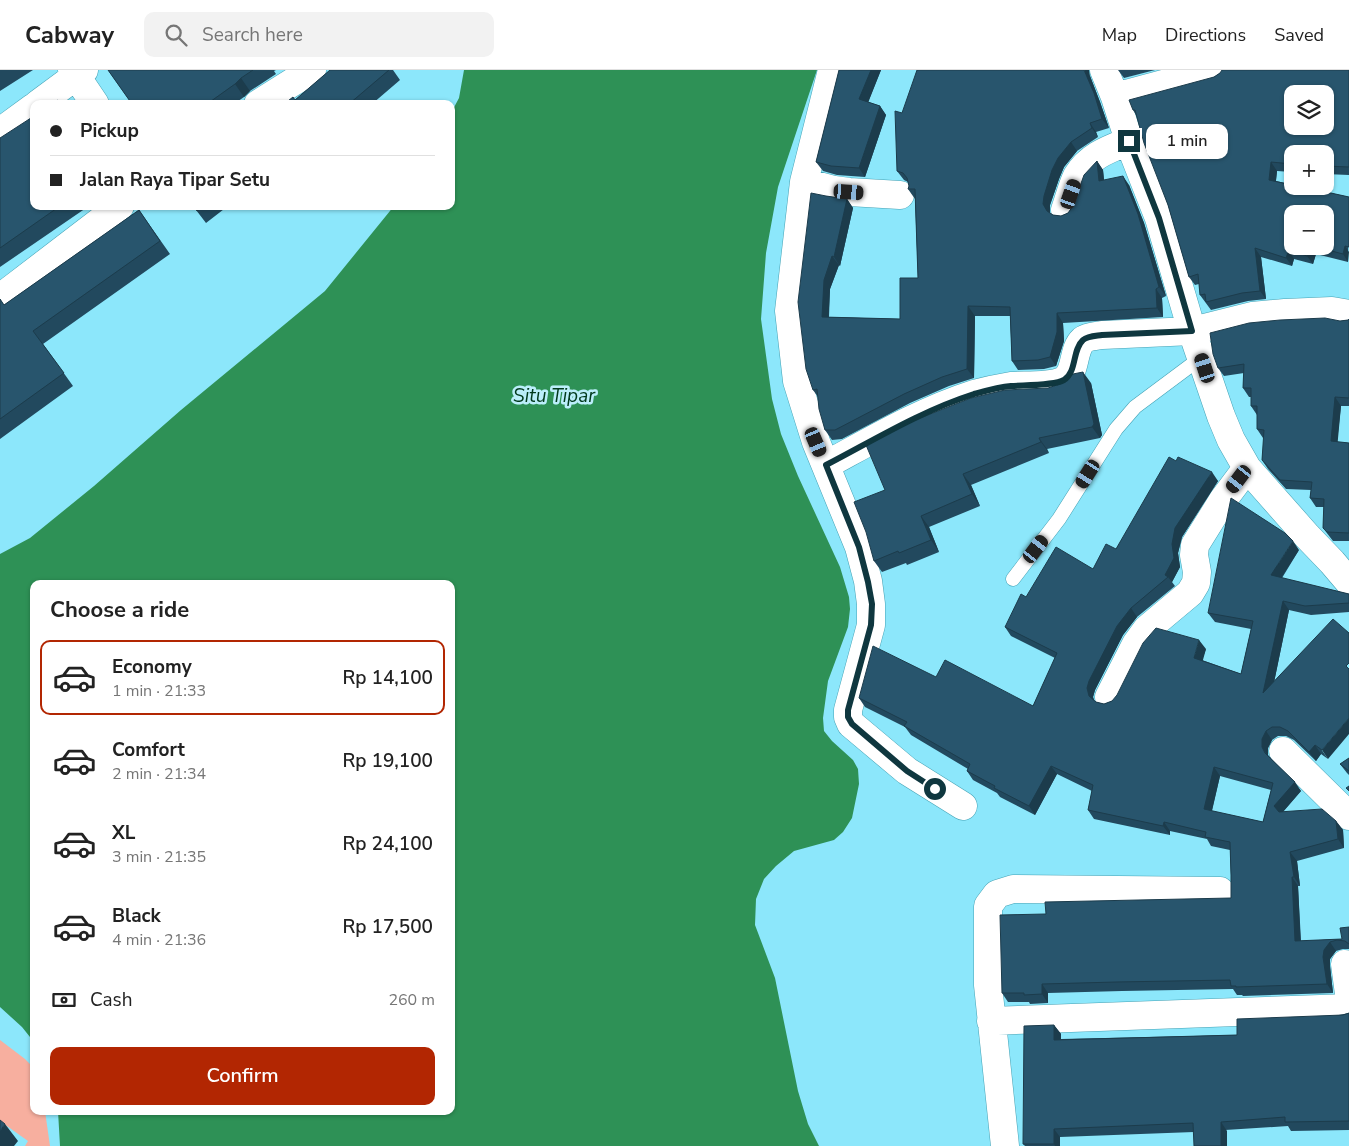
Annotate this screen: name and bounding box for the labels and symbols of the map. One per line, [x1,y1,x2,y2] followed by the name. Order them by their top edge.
[1146,124,1229,158] callout: 1 min
[1118,130,1140,152] route end
[1059,177,1082,211] car
[833,183,864,201] car
[1193,351,1216,385] car
[513,383,596,409] water label: Situ Tipar
[803,425,828,459] car
[1073,457,1102,491] car
[1223,463,1254,495] car
[1020,533,1051,565] car
[924,778,946,800] route start

